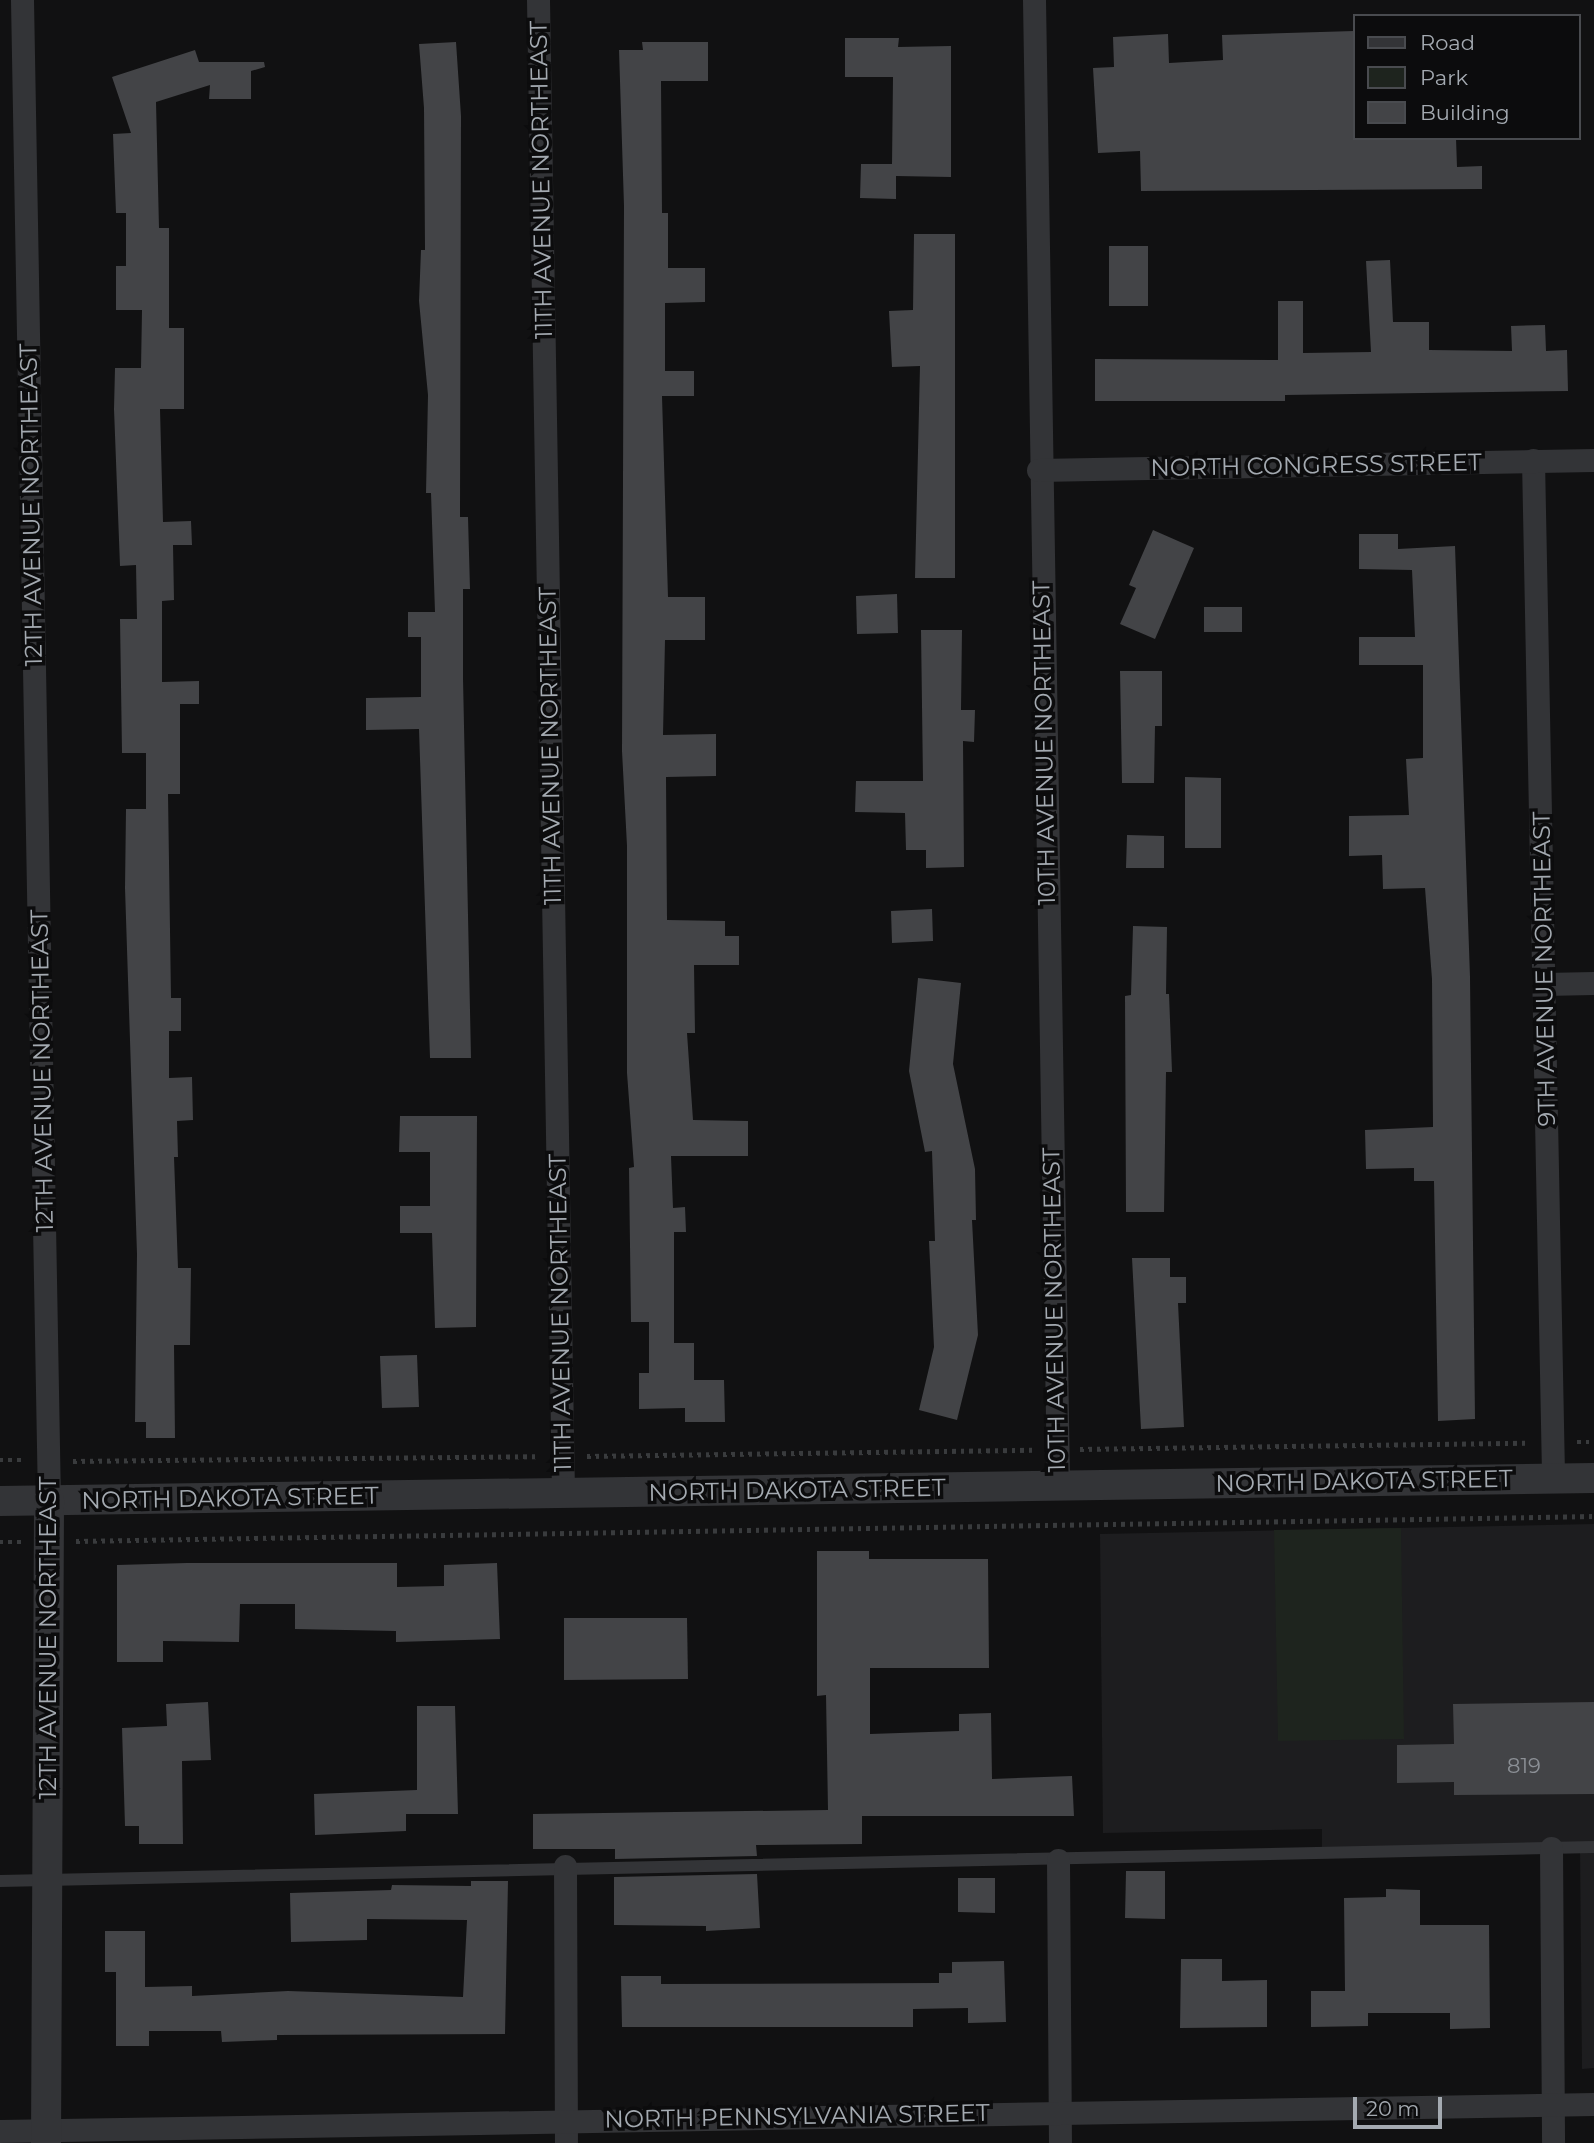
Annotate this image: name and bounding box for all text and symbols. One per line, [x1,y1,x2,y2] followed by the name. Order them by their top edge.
[1352,14,1580,140] legend
[524,21,558,339] street label: 11TH AVENUE NORTHEAST
[1420,30,1475,55] text: Road
[1420,65,1468,90] text: Park
[1420,100,1510,125] text: Building
[14,343,48,667] street label: 12TH AVENUE NORTHEAST
[1150,448,1482,482] street label: NORTH CONGRESS STREET
[1027,580,1061,906] street label: 10TH AVENUE NORTHEAST
[533,587,567,905] street label: 11TH AVENUE NORTHEAST
[1527,811,1561,1127] street label: 9TH AVENUE NORTHEAST
[25,909,59,1233] street label: 12TH AVENUE NORTHEAST
[1037,1147,1071,1473] street label: 10TH AVENUE NORTHEAST
[543,1154,577,1472] street label: 11TH AVENUE NORTHEAST
[1215,1464,1513,1498] street label: NORTH DAKOTA STREET
[648,1473,946,1507] street label: NORTH DAKOTA STREET
[34,1477,62,1799] street label: 12TH AVENUE NORTHEAST
[81,1481,379,1515] street label: NORTH DAKOTA STREET
[1507,1753,1541,1779] house number: 819
[1356,2084,1445,2128] scale bar
[1366,2096,1420,2121] text: 20 m
[604,2098,990,2134] street label: NORTH PENNSYLVANIA STREET

